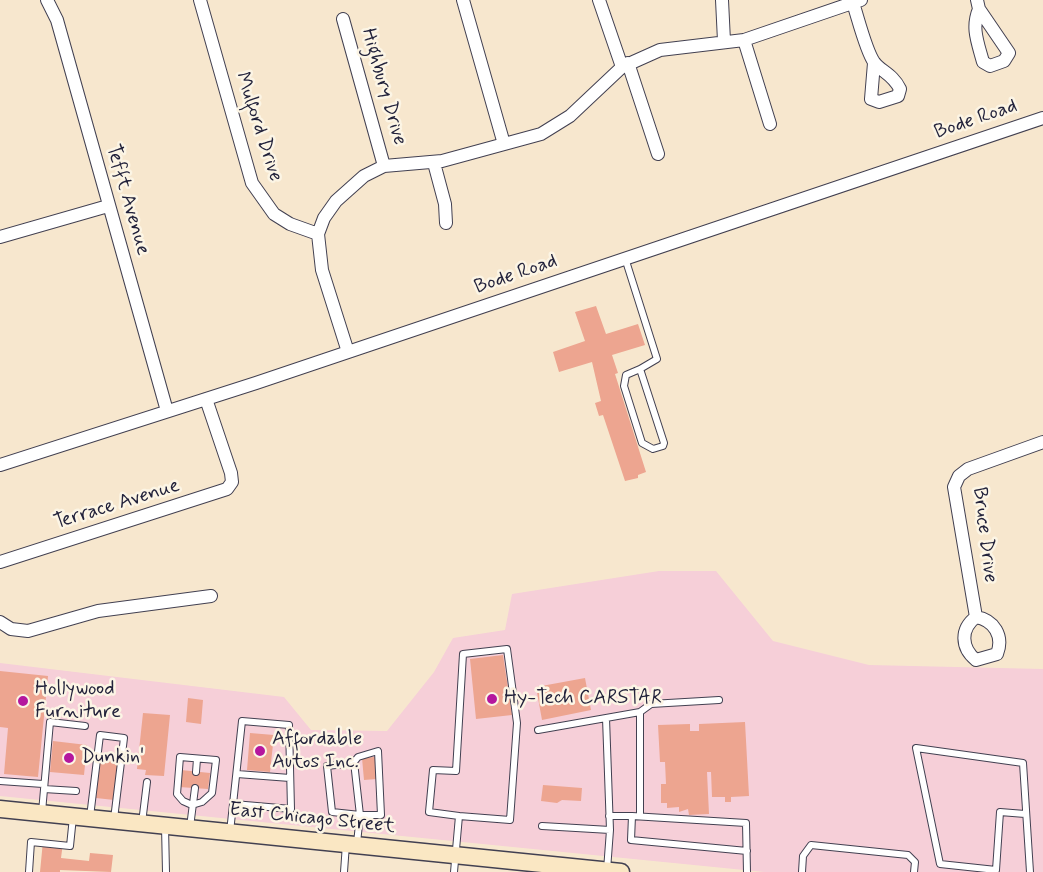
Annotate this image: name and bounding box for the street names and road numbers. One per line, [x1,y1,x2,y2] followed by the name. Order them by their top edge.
[355,26,411,148] street label: Highbury Drive
[229,69,287,185] street label: Mulford Drive
[932,95,1020,145] street label: Bode Road
[100,142,154,258] street label: Tefft Avenue
[472,250,560,300] street label: Bode Road
[51,474,183,536] street label: Terrace Avenue
[966,486,1002,584] street label: Bruce Drive
[228,798,396,840] street label: East Chicago Street

